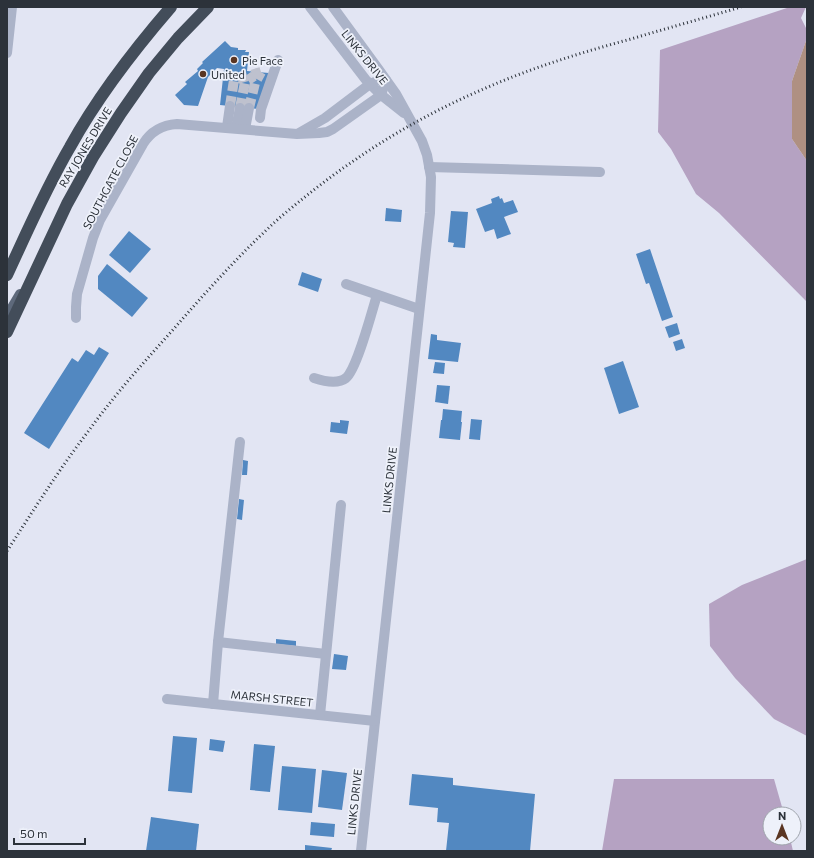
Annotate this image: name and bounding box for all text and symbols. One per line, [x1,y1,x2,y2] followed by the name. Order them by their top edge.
[339,27,391,87] street label: LINKS DRIVE
[242,54,283,67] place label: Pie Face
[229,55,239,65] marker: Pie Face
[211,68,245,81] place label: United
[198,69,208,79] marker: United
[56,104,115,190] street label: RAY JONES DRIVE
[80,133,140,231] street label: SOUTHGATE CLOSE
[379,446,399,514] street label: LINKS DRIVE
[230,687,314,709] street label: MARSH STREET
[344,768,364,836] street label: LINKS DRIVE
[762,806,802,846] north arrow
[778,809,786,822] text: N
[14,820,85,846] scale bar
[20,826,48,840] text: 50 m

